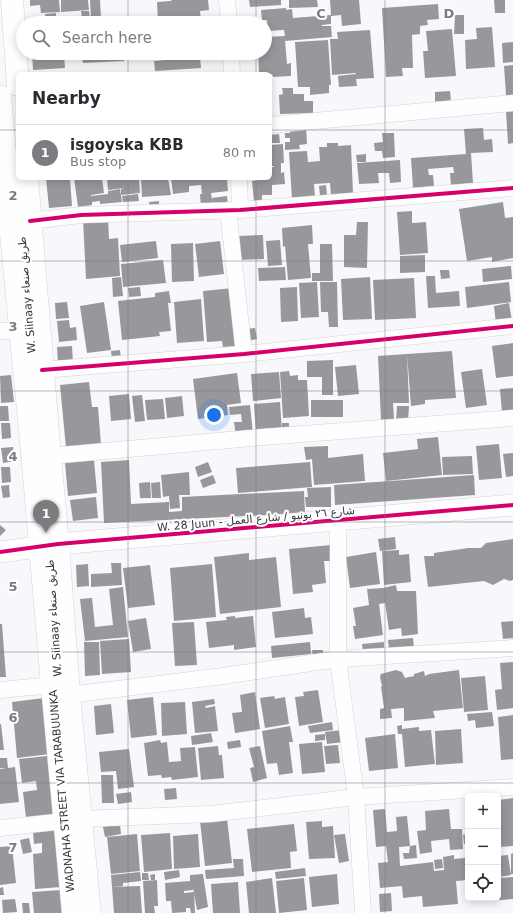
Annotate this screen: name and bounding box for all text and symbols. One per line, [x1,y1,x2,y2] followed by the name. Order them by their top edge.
[316,6,326,21] text: C
[444,6,455,21] text: D
[16,16,272,60] search box
[30,27,52,49] icon: search
[62,29,152,47] text: Search here
[32,88,101,108] text: Nearby
[70,136,184,154] text: isgoyska KBB
[40,145,50,160] text: 1
[223,145,256,160] text: 80 m
[70,154,126,169] text: Bus stop
[8,188,18,203] text: 2
[15,236,40,354] street label: W. Siinaay طريق صنعاء
[8,319,18,334] text: 3
[204,405,224,425] your location
[8,449,18,464] text: 4
[33,500,59,533] pin: 1
[157,504,355,534] street label: W. 28 Juun - شارع ٢٦ يونيو / شارع العمل
[43,559,66,677] street label: W. Siinaay طريق صنعاء
[8,579,18,594] text: 5
[47,689,77,893] street label: WADNAHA STREET VIA TARABUUNKA
[8,710,18,725] text: 6
[465,793,501,901] map controls
[465,793,501,829] button: +
[465,829,501,865] button: −
[8,840,18,855] text: 7
[465,865,501,901] button: locate

